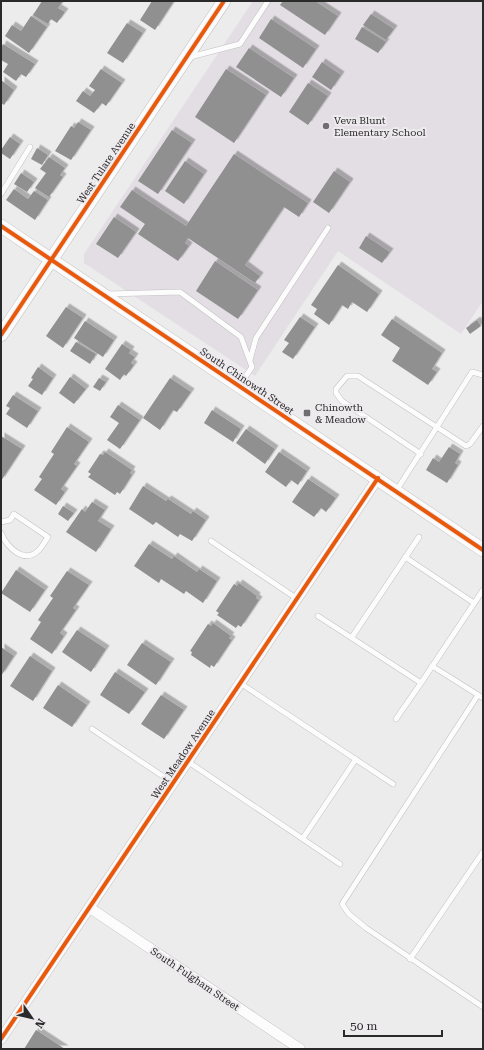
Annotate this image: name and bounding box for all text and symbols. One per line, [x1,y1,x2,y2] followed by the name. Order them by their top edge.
[334,115,426,138] place label: Veva Blunt Elementary School
[75,120,138,206] street label: West Tulare Avenue
[321,121,331,131] marker: Veva Blunt Elementary School
[198,345,296,417] street label: South Chinowth Street
[315,402,366,425] place label: Chinowth & Meadow
[302,408,312,418] marker: Chinowth & Meadow
[149,707,217,801] street label: West Meadow Avenue
[149,945,242,1013] street label: South Fulgham Street
[12,998,52,1038] north arrow
[344,1012,442,1038] scale bar
[32,1016,48,1031] text: N
[350,1019,377,1033] text: 50 m

